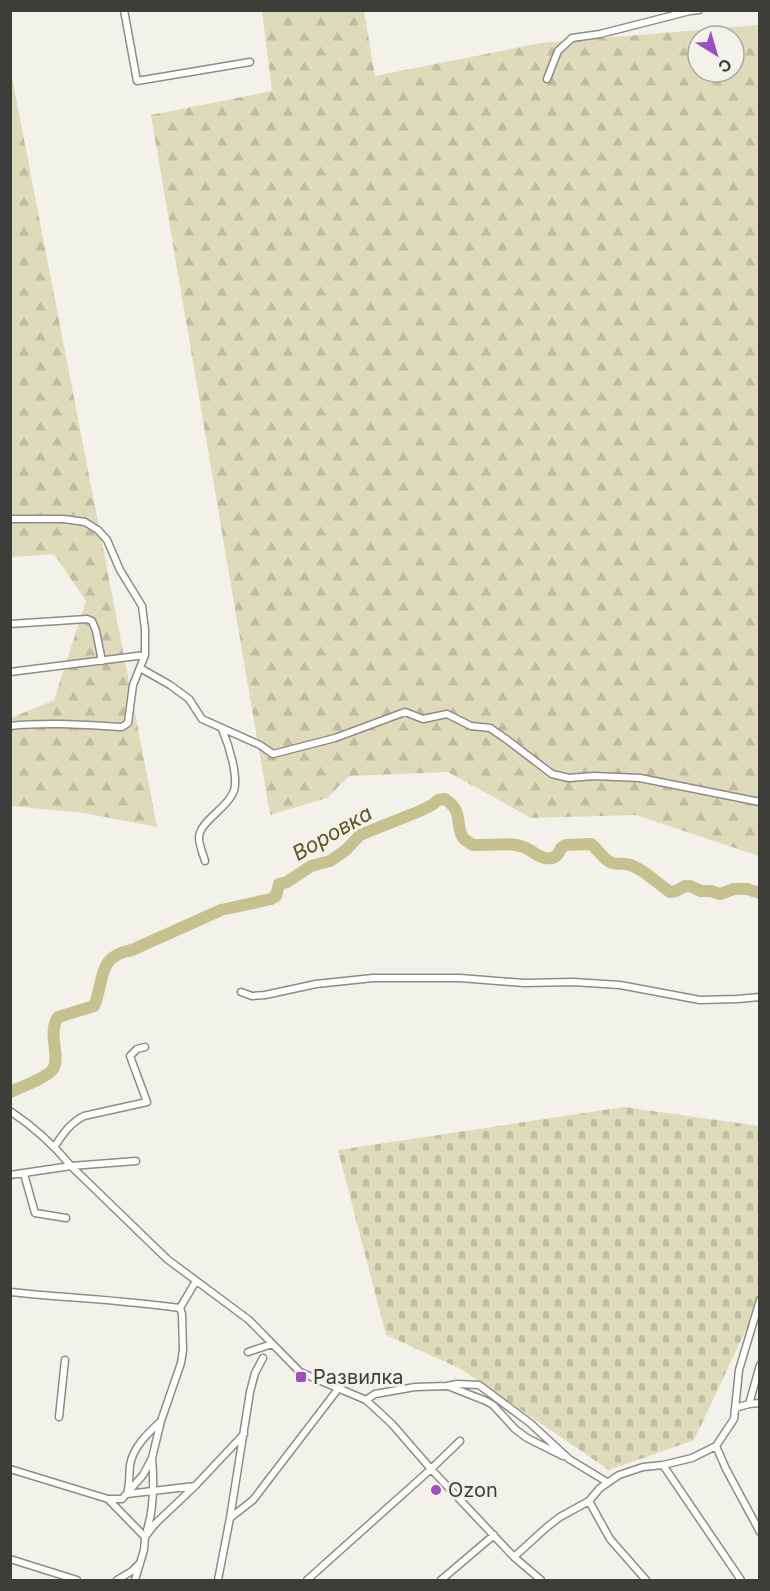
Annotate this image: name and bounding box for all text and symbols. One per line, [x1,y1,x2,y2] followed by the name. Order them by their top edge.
[686,24,746,84] north arrow
[714,54,736,78] text: С
[288,800,376,866] water label: Воровка
[313,1365,404,1389] place label: Развилка
[294,1370,308,1384] marker: Развилка
[448,1478,498,1502] place label: Ozon
[429,1483,443,1497] marker: Ozon

